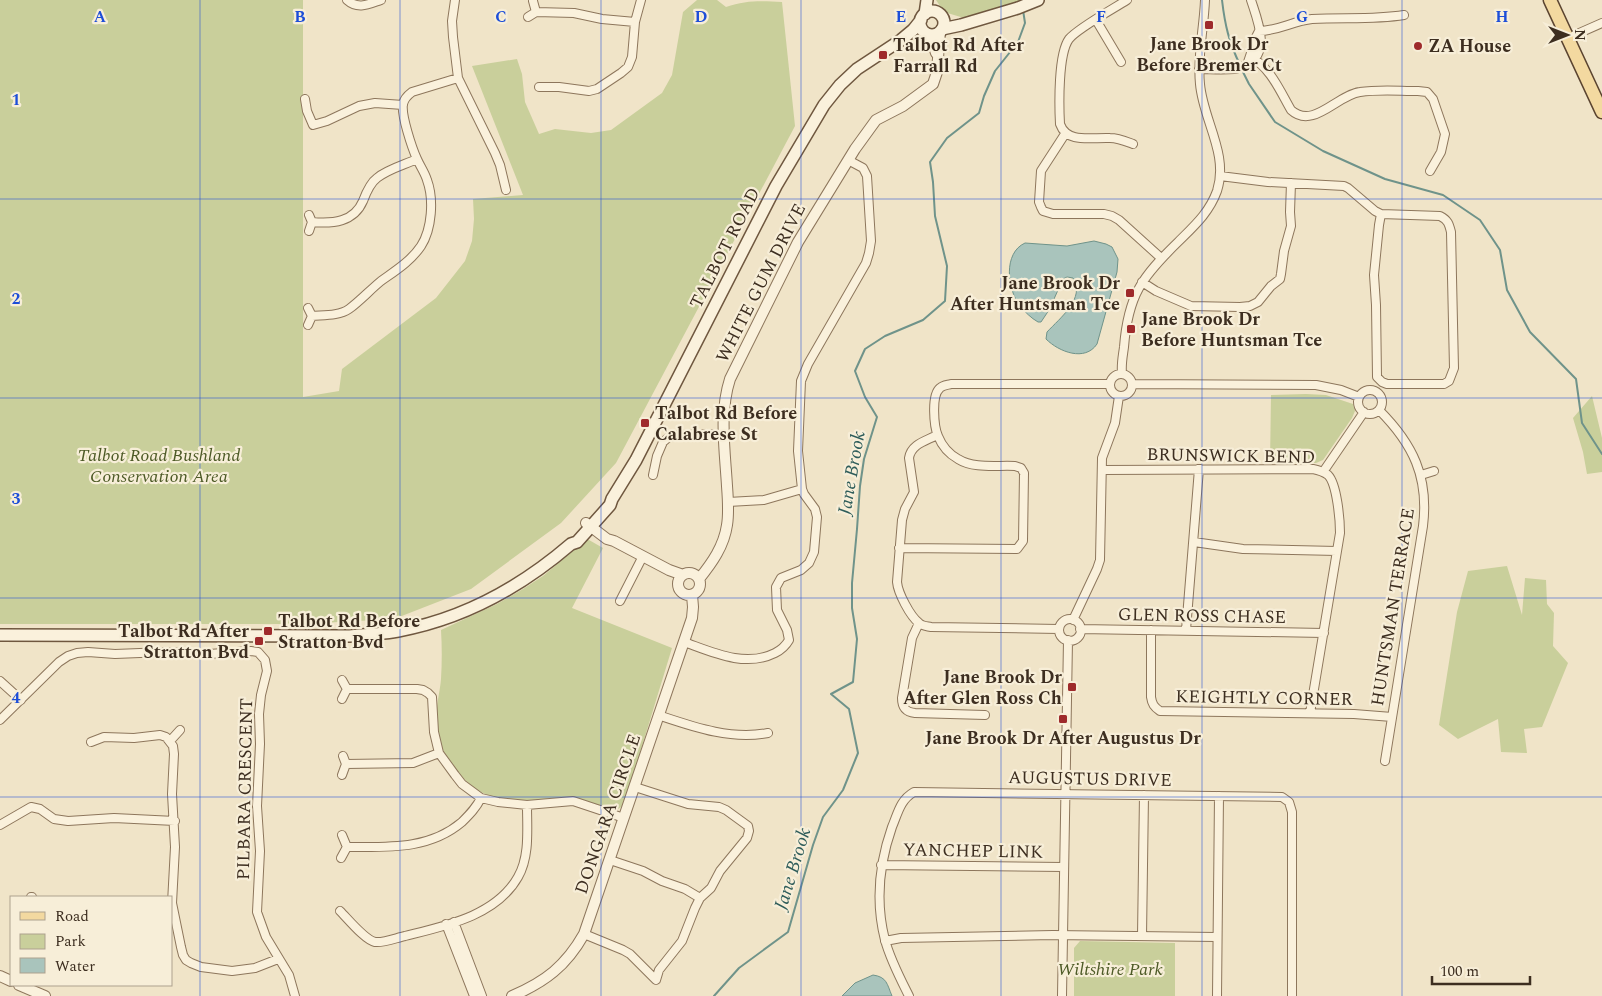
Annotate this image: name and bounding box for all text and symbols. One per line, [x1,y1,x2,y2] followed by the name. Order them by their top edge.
[94,5,107,29] text: A
[294,5,306,29] text: B
[495,5,507,29] text: C
[695,5,708,29] text: D
[896,5,906,29] text: E
[1096,5,1106,29] text: F
[1296,5,1308,29] text: G
[1495,5,1509,29] text: H
[1542,10,1592,60] north arrow
[1203,19,1215,31] marker: Jane Brook Dr Before Bremer Ct
[1569,29,1590,41] text: N
[1136,31,1282,79] place label: Jane Brook Dr Before Bremer Ct
[893,32,1024,80] place label: Talbot Rd After Farrall Rd
[1428,33,1511,60] place label: ZA House
[1412,40,1424,52] marker: ZA House
[877,49,889,61] marker: Talbot Rd After Farrall Rd
[12,88,20,112] text: 1
[683,183,767,313] street label: TALBOT ROAD
[709,199,813,367] street label: WHITE GUM DRIVE
[950,270,1120,318] place label: Jane Brook Dr After Huntsman Tce
[12,287,21,311] text: 2
[1124,287,1136,299] marker: Jane Brook Dr After Huntsman Tce
[1141,306,1322,354] place label: Jane Brook Dr Before Huntsman Tce
[1125,323,1137,335] marker: Jane Brook Dr Before Huntsman Tce
[655,400,797,448] place label: Talbot Rd Before Calabrese St
[639,417,651,429] marker: Talbot Rd Before Calabrese St
[830,429,874,519] water label: Jane Brook
[1146,441,1316,471] street label: BRUNSWICK BEND
[78,442,241,490] park label: Talbot Road Bushland Conservation Area
[12,487,21,511] text: 3
[1364,506,1422,708] street label: HUNTSMAN TERRACE
[1118,601,1286,631] street label: GLEN ROSS CHASE
[278,608,420,656] place label: Talbot Rd Before Stratton Bvd
[118,618,250,666] place label: Talbot Rd After Stratton Bvd
[262,625,274,637] marker: Talbot Rd Before Stratton Bvd
[253,635,265,647] marker: Talbot Rd After Stratton Bvd
[903,664,1062,712] place label: Jane Brook Dr After Glen Ross Ch
[1066,681,1078,693] marker: Jane Brook Dr After Glen Ross Ch
[1175,683,1353,713] street label: KEIGHTLY CORNER
[12,686,21,710] text: 4
[230,698,260,880] street label: PILBARA CRESCENT
[1057,713,1069,725] marker: Jane Brook Dr After Augustus Dr
[925,725,1201,752] place label: Jane Brook Dr After Augustus Dr
[568,730,648,898] street label: DONGARA CIRCLE
[1008,764,1172,794] street label: AUGUSTUS DRIVE
[766,824,819,916] water label: Jane Brook
[903,836,1043,866] street label: YANCHEP LINK
[10,896,172,986] legend
[55,905,89,928] text: Road
[55,930,86,953] text: Park
[1432,954,1530,986] scale bar
[55,955,95,978] text: Water
[1057,956,1163,983] park label: Wiltshire Park
[1440,960,1479,983] text: 100 m

